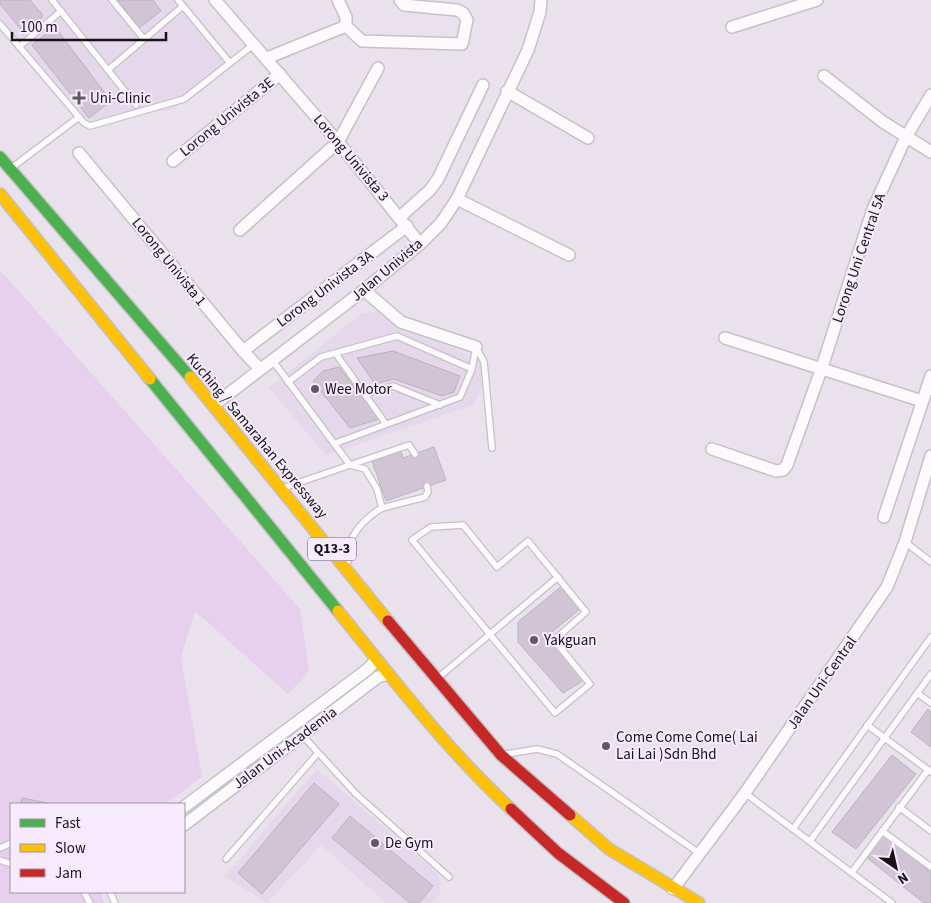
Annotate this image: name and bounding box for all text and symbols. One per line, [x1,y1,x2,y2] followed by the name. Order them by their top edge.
[12,10,166,42] scale bar
[20,17,58,38] text: 100 m
[175,72,279,162] street label: Lorong Univista 3E
[90,88,151,109] place label: Uni-Clinic
[72,91,86,105] marker: Uni-Clinic
[308,110,394,206] street label: Lorong Univista 3
[827,190,891,326] street label: Lorong Uni Central 5A
[127,213,211,311] street label: Lorong Univista 1
[347,234,427,306] street label: Jalan Univista
[272,245,378,332] street label: Lorong Univista 3A
[181,349,333,523] street label: Kuching / Samarahan Expressway
[325,379,392,400] place label: Wee Motor
[309,383,321,395] marker: Wee Motor
[308,538,356,560] road number: Q13-3
[543,630,596,651] place label: Yakguan
[782,632,862,734] street label: Jalan Uni-Central
[528,634,540,646] marker: Yakguan
[229,702,341,794] street label: Jalan Uni-Academia
[616,727,758,765] place label: Come Come Come( Lai Lai Lai )Sdn Bhd
[600,740,612,752] marker: Come Come Come( Lai Lai Lai )Sdn Bhd
[10,803,185,893] legend
[55,813,81,834] text: Fast
[385,833,433,854] place label: De Gym
[369,837,381,849] marker: De Gym
[55,838,86,859] text: Slow
[871,843,921,893] north arrow
[55,863,82,884] text: Jam
[893,867,912,889] text: N

